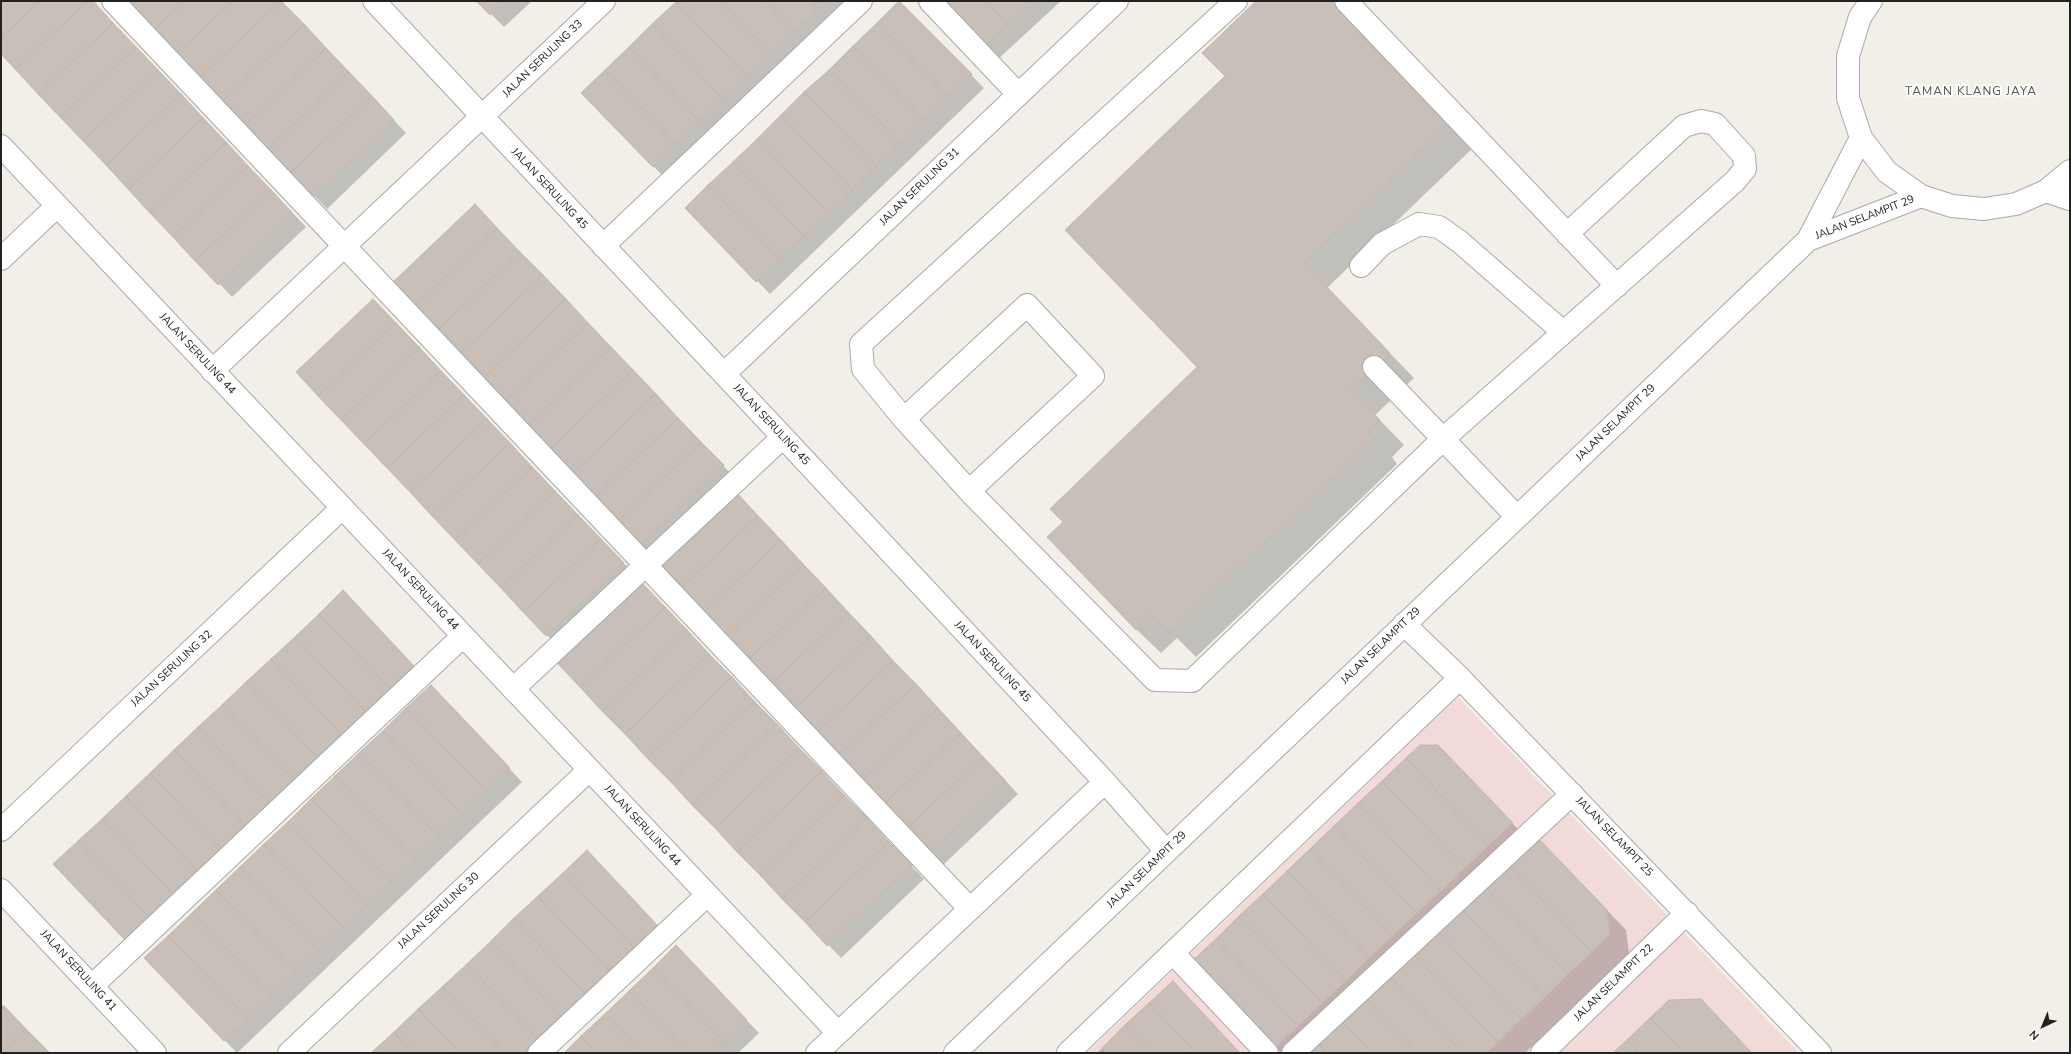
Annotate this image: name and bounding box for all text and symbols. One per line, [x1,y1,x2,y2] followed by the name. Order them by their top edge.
[500,18,586,100] street label: JALAN SERULING 33
[1905,85,2037,99] district label: TAMAN KLANG JAYA
[508,146,590,232] street label: JALAN SERULING 45
[877,146,963,228] street label: JALAN SERULING 31
[1814,193,1916,243] street label: JALAN SELAMPIT 29
[156,311,238,397] street label: JALAN SERULING 44
[730,382,812,468] street label: JALAN SERULING 45
[1574,382,1658,464] street label: JALAN SELAMPIT 29
[379,547,461,633] street label: JALAN SERULING 44
[1339,605,1423,687] street label: JALAN SELAMPIT 29
[951,619,1033,705] street label: JALAN SERULING 45
[129,628,215,710] street label: JALAN SERULING 32
[601,783,683,869] street label: JALAN SERULING 44
[1573,795,1655,879] street label: JALAN SELAMPIT 25
[1105,829,1189,911] street label: JALAN SELAMPIT 29
[396,870,482,952] street label: JALAN SERULING 30
[37,928,119,1014] street label: JALAN SERULING 41
[1572,942,1656,1024] street label: JALAN SELAMPIT 22
[2023,1006,2063,1046] north arrow
[2026,1027,2042,1043] text: N

